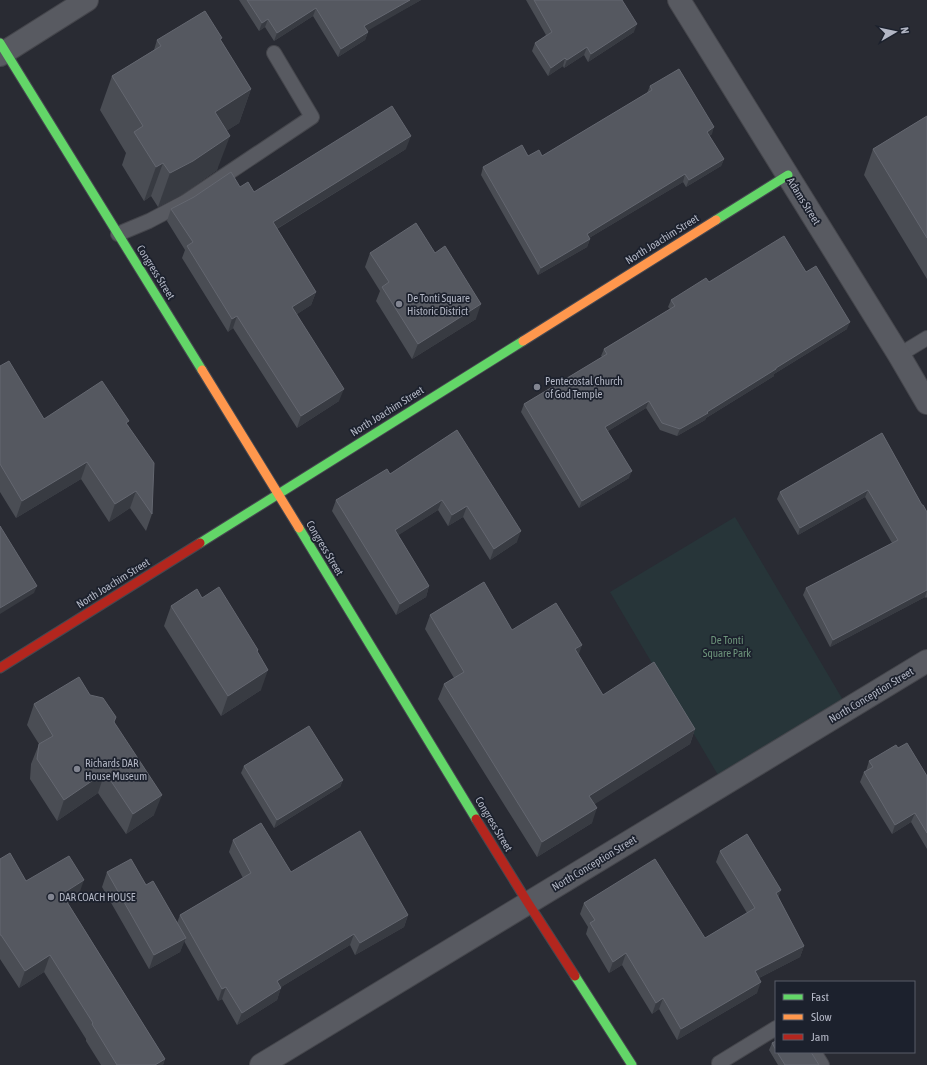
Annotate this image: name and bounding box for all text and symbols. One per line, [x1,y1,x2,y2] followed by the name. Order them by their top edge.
[875,12,915,52] north arrow
[898,26,911,35] text: N
[785,175,823,227] street label: Adams Street
[623,212,701,266] street label: North Joachim Street
[135,243,177,301] street label: Congress Street
[407,292,470,317] place label: De Tonti Square Historic District
[394,299,404,309] marker: De Tonti Square Historic District
[545,375,623,400] place label: Pentecostal Church of God Temple
[532,382,542,392] marker: Pentecostal Church of God Temple
[348,384,426,438] street label: North Joachim Street
[304,518,346,578] street label: Congress Street
[74,556,152,610] street label: North Joachim Street
[703,634,751,659] park label: De Tonti Square Park
[827,665,915,725] street label: North Conception Street
[85,757,147,782] place label: Richards DAR House Museum
[72,764,82,774] marker: Richards DAR House Museum
[473,794,515,854] street label: Congress Street
[550,833,638,893] street label: North Conception Street
[59,891,136,903] place label: DAR COACH HOUSE
[46,892,56,902] marker: DAR COACH HOUSE
[775,981,915,1053] legend
[811,990,829,1004] text: Fast
[811,1010,832,1024] text: Slow
[811,1030,829,1044] text: Jam

